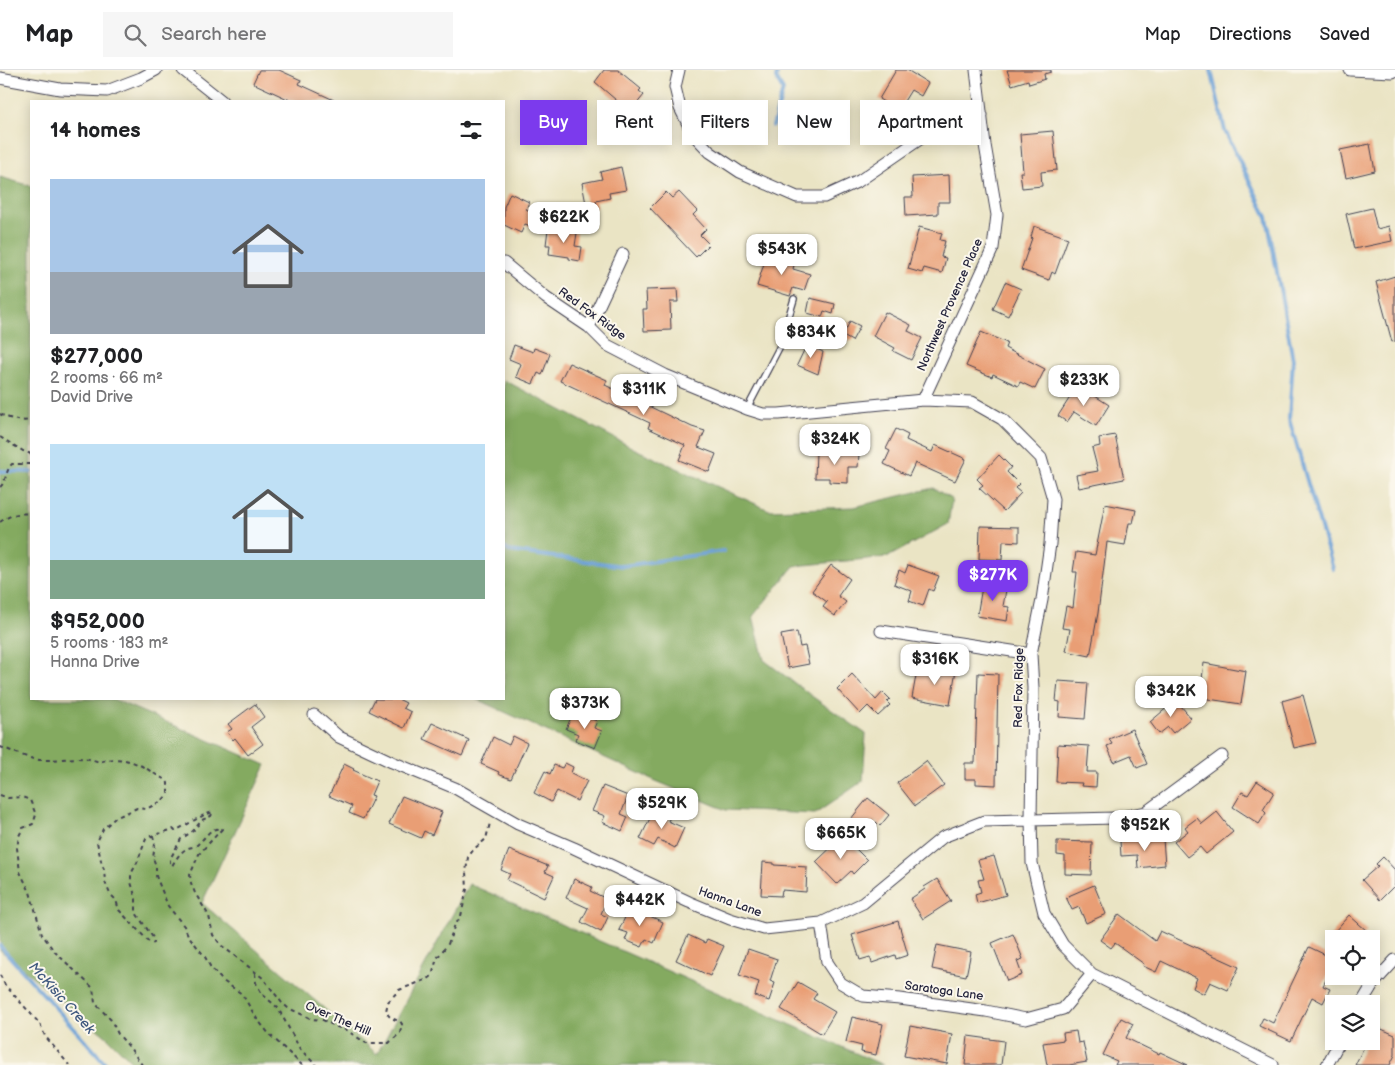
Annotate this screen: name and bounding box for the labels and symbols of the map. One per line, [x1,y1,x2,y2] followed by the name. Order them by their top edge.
[529,202,599,244] pin: $622K
[747,234,817,276] pin: $543K
[914,236,986,374] street label: Northwest Provence Place
[555,284,629,344] street label: Red Fox Ridge
[776,316,846,359] pin: $834K
[1049,364,1119,407] pin: $233K
[609,374,679,416] pin: $311K
[800,424,870,466] pin: $324K
[958,560,1028,602] pin: $277K
[900,644,970,686] pin: $316K
[1011,648,1027,728] street label: Red Fox Ridge
[1136,676,1206,718] pin: $342K
[550,688,620,730] pin: $373K
[627,788,697,830] pin: $529K
[1110,810,1180,852] pin: $952K
[806,818,876,860] pin: $665K
[605,884,675,927] pin: $442K
[696,884,764,920] street label: Hanna Lane
[25,959,99,1038] water label: McKisic Creek
[904,978,984,1004] street label: Saratoga Lane
[303,998,373,1040] street label: Over The Hill

